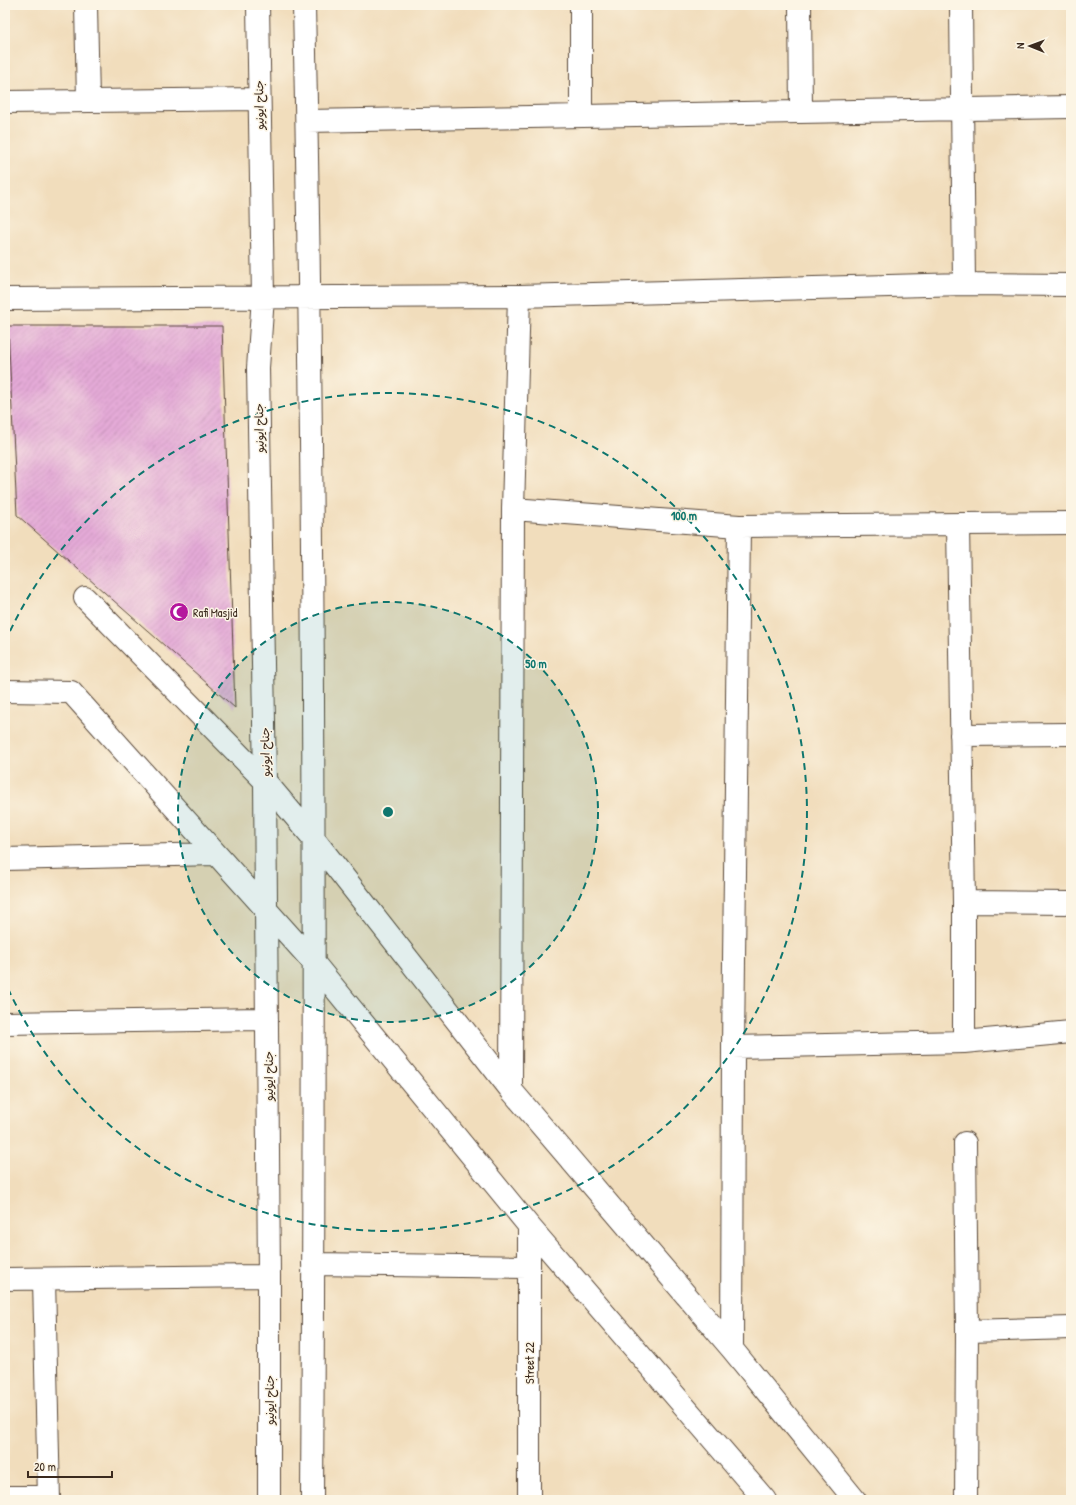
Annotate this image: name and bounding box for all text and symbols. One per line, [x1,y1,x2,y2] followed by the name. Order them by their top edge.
[1010,26,1050,66] north arrow
[1013,43,1027,49] text: N
[250,80,269,131] street label: جناح ایونیو
[250,403,269,454] street label: جناح ایونیو
[671,507,697,524] text: 100 m
[168,601,190,623] mosque icon: Rafi Masjid
[193,604,238,621] place label: Rafi Masjid
[525,655,547,672] text: 50 m
[256,727,275,778] street label: جناح ایونیو
[381,805,395,819] centre of rings
[260,1051,278,1102] street label: جناح ایونیو
[521,1342,538,1384] street label: Street 22
[261,1375,279,1426] street label: جناح ایونیو
[28,1453,112,1479] scale bar
[34,1458,56,1475] text: 20 m

